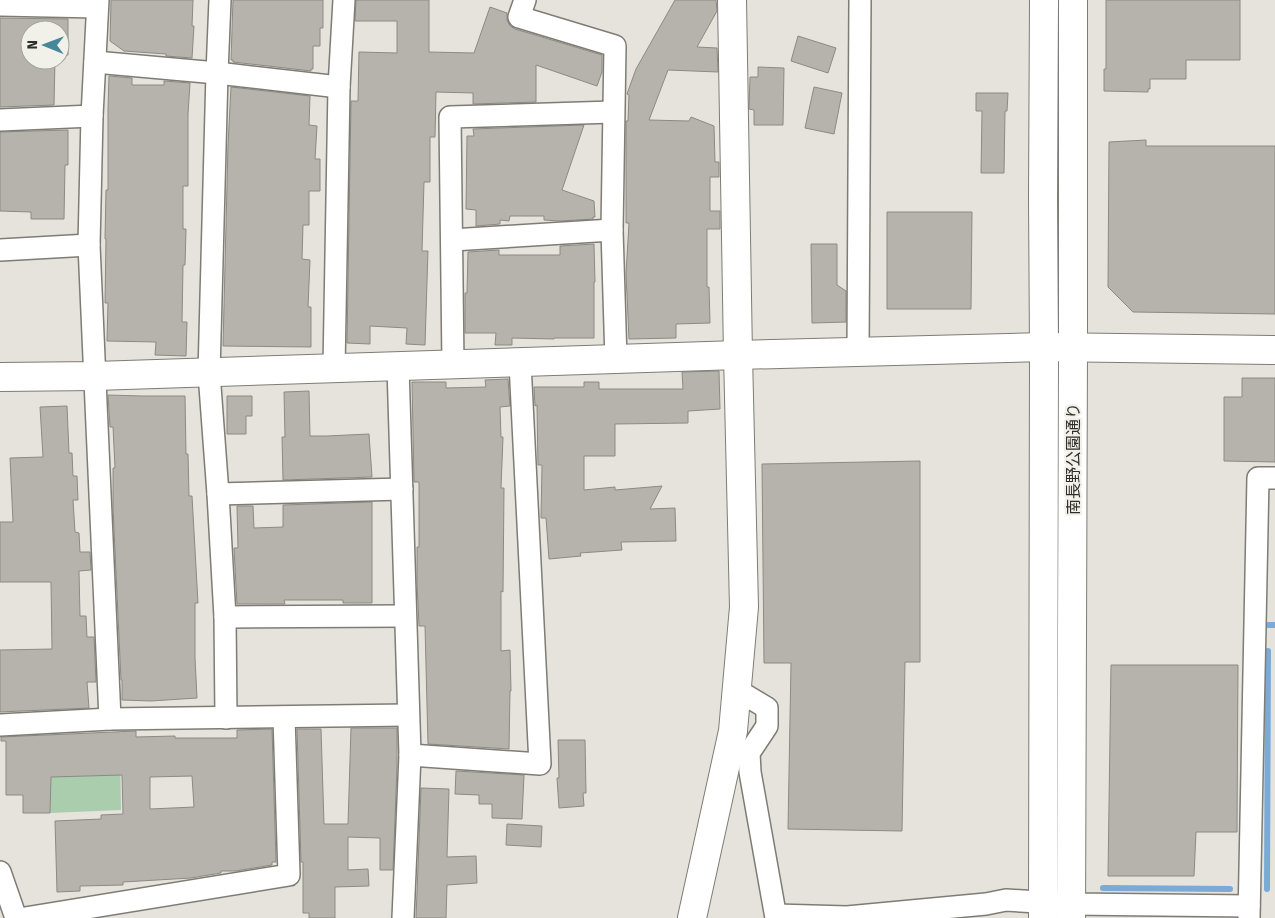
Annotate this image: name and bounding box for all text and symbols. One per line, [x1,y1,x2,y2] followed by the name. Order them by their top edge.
[20,20,70,70] north arrow
[24,40,41,50] text: N
[1064,403,1083,515] street label: 南長野公園通り

